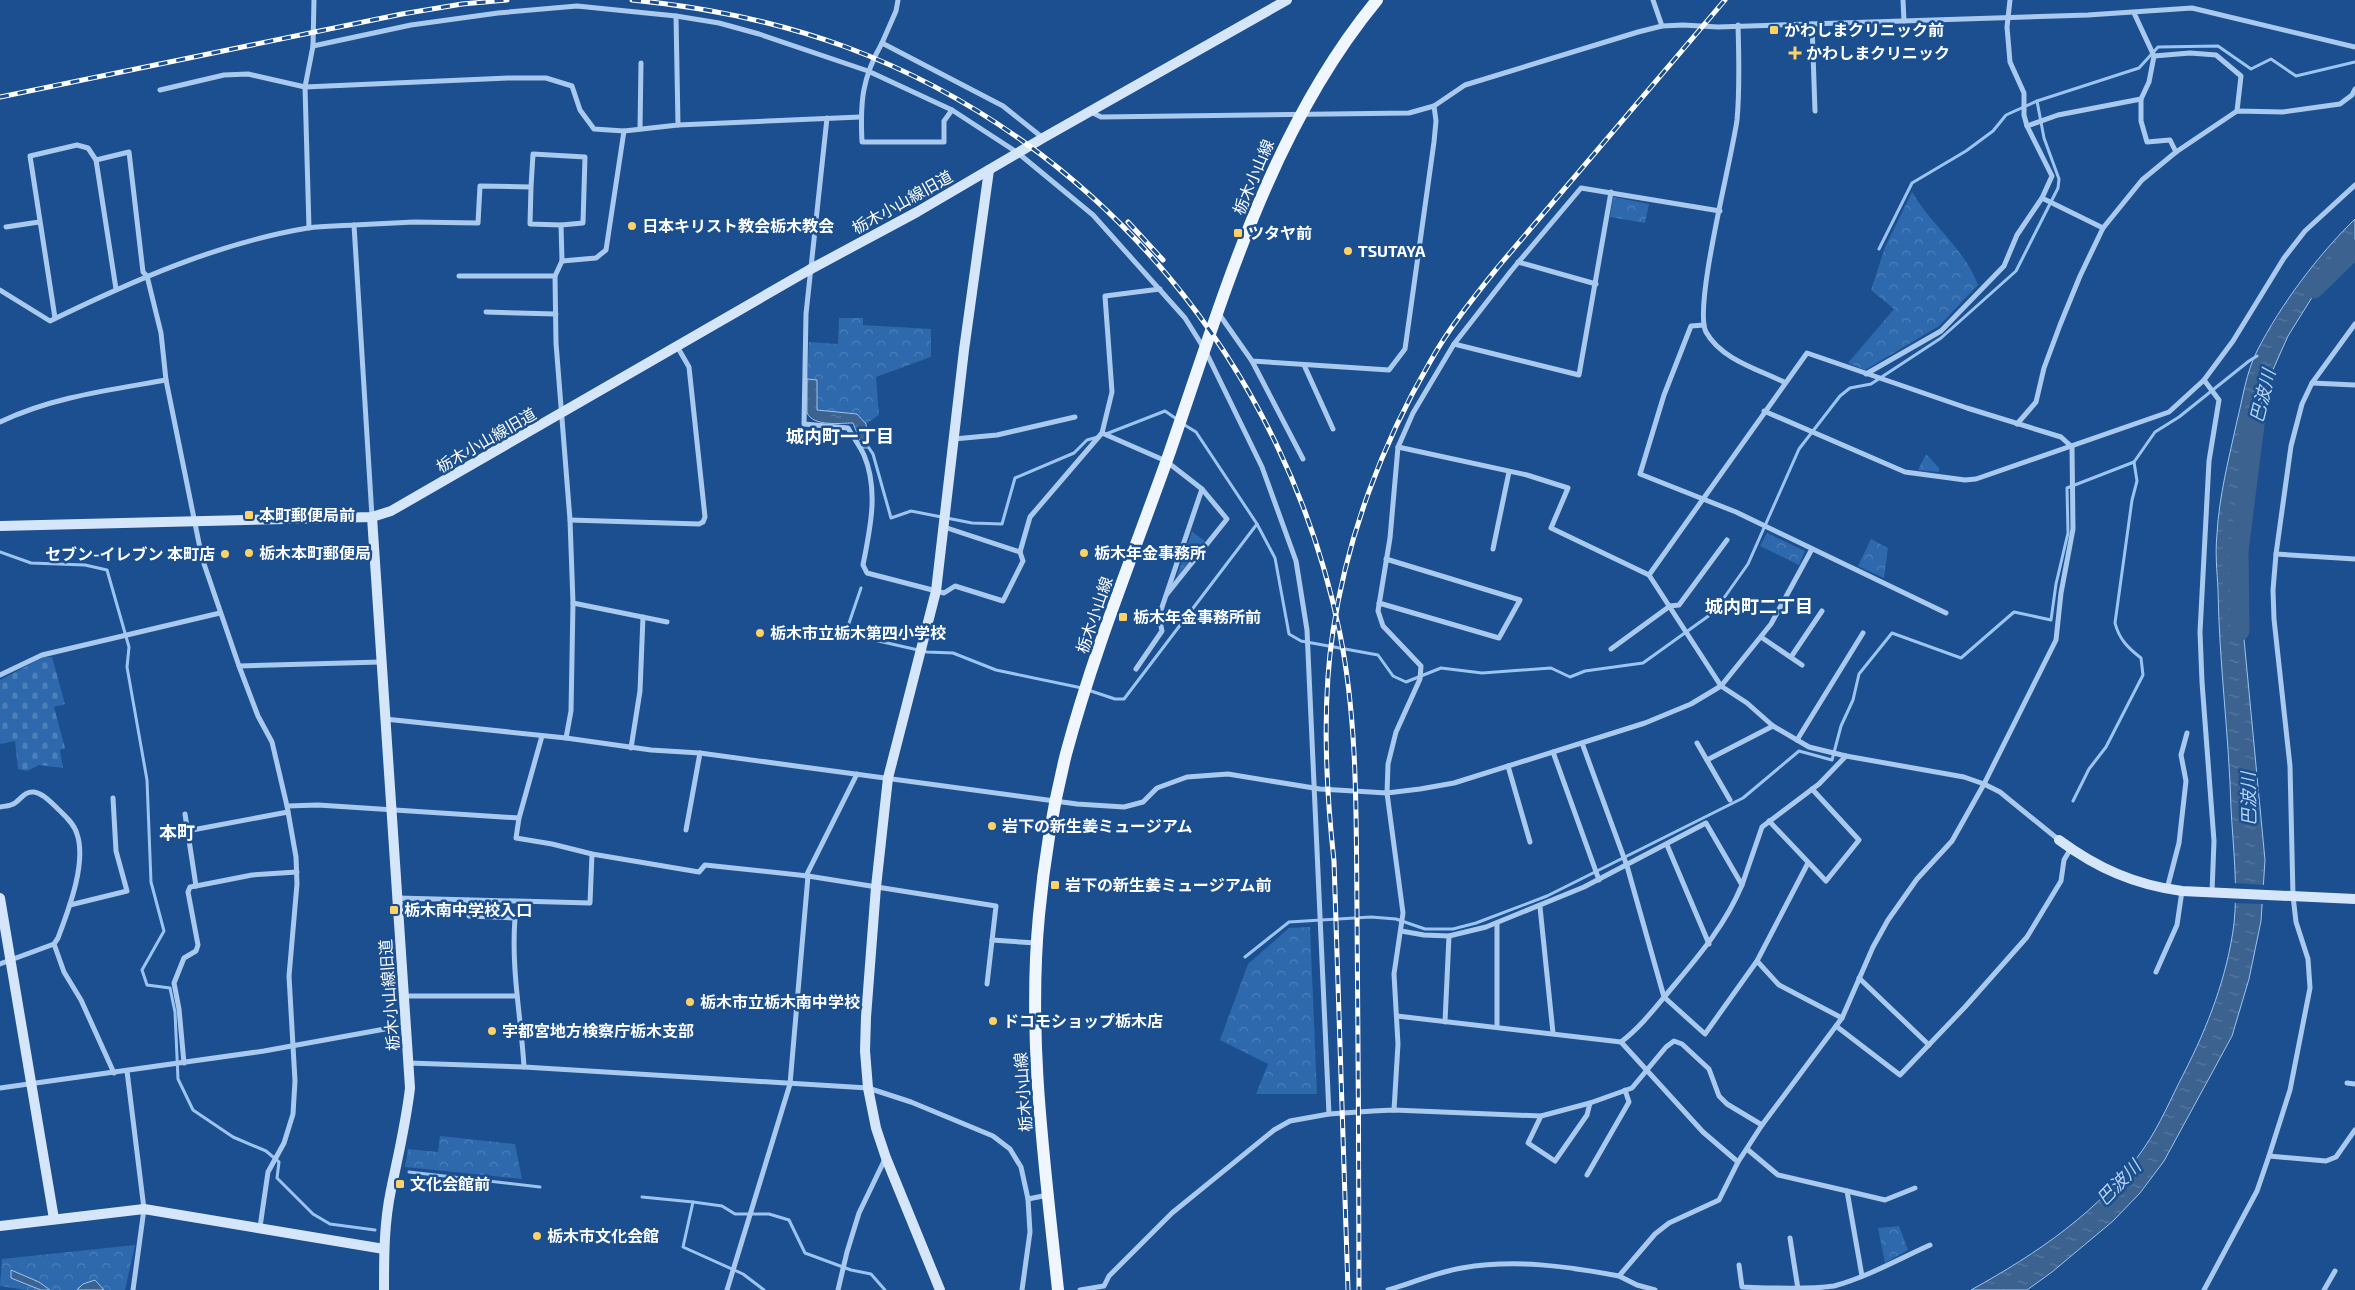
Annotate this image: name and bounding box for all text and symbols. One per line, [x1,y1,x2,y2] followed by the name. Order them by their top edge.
[1784,20,1944,39] place label: かわしまクリニック前
[1768,24,1780,36] marker: かわしまクリニック前
[1806,43,1950,62] place label: かわしまクリニック
[1788,46,1802,60] marker: かわしまクリニック
[1228,136,1277,217] street label: 栃木小山線
[848,166,955,237] street label: 栃木小山線旧道
[642,216,834,235] place label: 日本キリスト教会栃木教会
[626,220,638,232] marker: 日本キリスト教会栃木教会
[1248,223,1312,242] place label: ツタヤ前
[1232,227,1244,239] marker: ツタヤ前
[1358,241,1426,260] place label: TSUTAYA
[1342,245,1354,257] marker: TSUTAYA
[2245,365,2280,425] water label: 巴波川
[432,403,539,476] street label: 栃木小山線旧道
[786,425,894,447] district label: 城内町一丁目
[259,505,355,524] place label: 本町郵便局前
[243,509,255,521] marker: 本町郵便局前
[259,543,371,562] place label: 栃木本町郵便局
[1094,543,1206,562] place label: 栃木年金事務所
[45,544,215,563] place label: セブン-イレブン 本町店
[243,547,255,559] marker: 栃木本町郵便局
[1078,547,1090,559] marker: 栃木年金事務所
[219,548,231,560] marker: セブン-イレブン 本町店
[1072,574,1116,656] street label: 栃木小山線
[1705,595,1813,617] district label: 城内町二丁目
[1133,607,1261,626] place label: 栃木年金事務所前
[1117,611,1129,623] marker: 栃木年金事務所前
[770,623,946,642] place label: 栃木市立栃木第四小学校
[754,627,766,639] marker: 栃木市立栃木第四小学校
[2236,770,2259,826] water label: 巴波川
[1002,816,1193,835] place label: 岩下の新生姜ミュージアム
[986,820,998,832] marker: 岩下の新生姜ミュージアム
[159,821,195,843] district label: 本町
[1065,875,1272,894] place label: 岩下の新生姜ミュージアム前
[1049,879,1061,891] marker: 岩下の新生姜ミュージアム前
[404,900,532,919] place label: 栃木南中学校入口
[388,904,400,916] marker: 栃木南中学校入口
[375,939,402,1052] street label: 栃木小山線旧道
[700,992,860,1011] place label: 栃木市立栃木南中学校
[684,996,696,1008] marker: 栃木市立栃木南中学校
[1003,1011,1163,1030] place label: ドコモショップ栃木店
[987,1015,999,1027] marker: ドコモショップ栃木店
[502,1021,694,1040] place label: 宇都宮地方検察庁栃木支部
[486,1025,498,1037] marker: 宇都宮地方検察庁栃木支部
[1010,1051,1035,1133] street label: 栃木小山線
[2092,1154,2146,1209] water label: 巴波川
[410,1174,490,1193] place label: 文化会館前
[394,1178,406,1190] marker: 文化会館前
[547,1226,659,1245] place label: 栃木市文化会館
[531,1230,543,1242] marker: 栃木市文化会館

